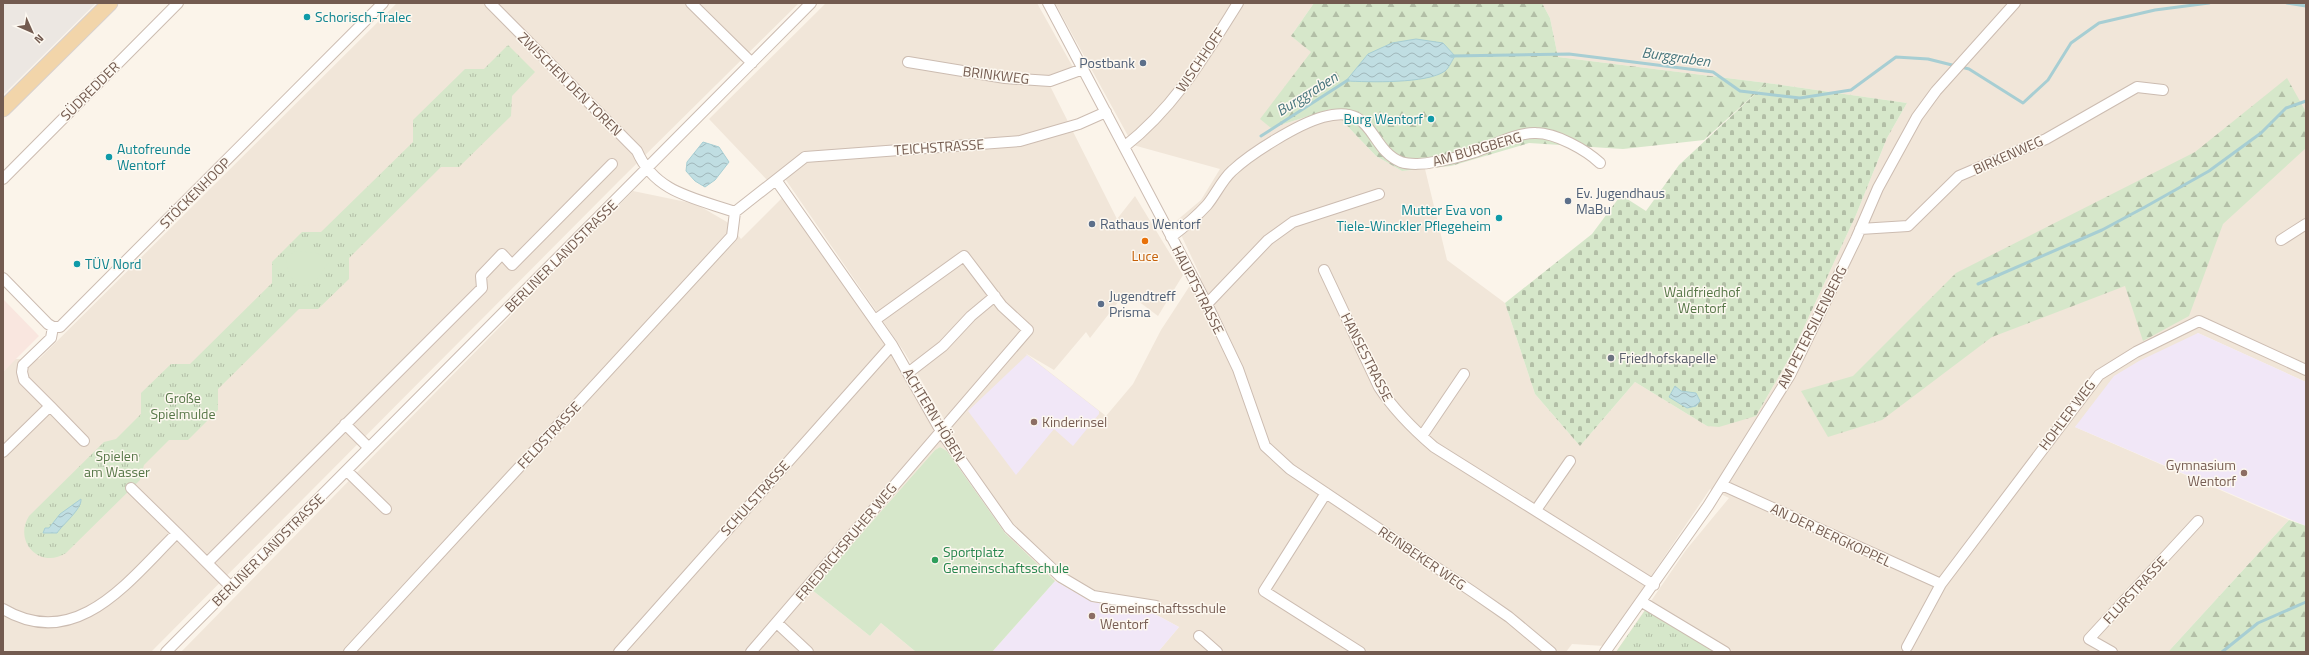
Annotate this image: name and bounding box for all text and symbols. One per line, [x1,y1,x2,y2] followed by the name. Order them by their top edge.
[315,6,411,27] place label: Schorisch-Tralec
[12,12,52,52] north arrow
[302,12,312,22] marker: Schorisch-Tralec
[1170,23,1229,96] street label: WISCHHOFF
[514,27,627,140] street label: ZWISCHEN DEN TOREN
[31,31,47,47] text: N
[1640,40,1712,73] water label: Burggraben
[1079,52,1135,73] place label: Postbank
[55,56,124,125] street label: SÜDREDDER
[1138,58,1148,68] marker: Postbank
[962,60,1030,89] street label: BRINKWEG
[1271,65,1342,122] water label: Burggraben
[1343,108,1423,129] place label: Burg Wentorf
[1426,114,1436,124] marker: Burg Wentorf
[1430,126,1524,171] street label: AM BURGBERG
[1969,130,2046,179] street label: BIRKENWEG
[893,133,985,160] street label: TEICHSTRASSE
[117,138,191,175] place label: Autofreunde Wentorf
[104,152,114,162] marker: Autofreunde Wentorf
[154,152,235,233] street label: STÖCKENHOOP
[1576,182,1665,219] place label: Ev. Jugendhaus MaBu
[499,194,622,317] street label: BERLINER LANDSTRASSE
[1563,196,1573,206] marker: Ev. Jugendhaus MaBu
[1336,199,1491,236] place label: Mutter Eva von Tiele-Winckler Pflegeheim
[1100,213,1201,234] place label: Rathaus Wentorf
[1494,213,1504,223] marker: Mutter Eva von Tiele-Winckler Pflegeheim
[1087,219,1097,229] marker: Rathaus Wentorf
[1140,236,1150,246] marker: Luce
[1167,242,1230,338] street label: HAUPTSTRASSE
[1131,245,1159,266] place label: Luce
[85,253,141,274] place label: TÜV Nord
[72,259,82,269] marker: TÜV Nord
[1772,262,1852,392] street label: AM PETERSILIENBERG
[1664,281,1741,318] park label: Waldfriedhof Wentorf
[1109,285,1176,322] place label: Jugendtreff Prisma
[1096,299,1106,309] marker: Jugendtreff Prisma
[1336,309,1399,405] street label: HANSESTRASSE
[1619,347,1716,368] place label: Friedhofskapelle
[1606,353,1616,363] marker: Friedhofskapelle
[898,364,971,466] street label: ACHTERN HÖBEN
[2033,375,2100,454] street label: HOHLER WEG
[150,387,216,424] park label: Große Spielmulde
[512,396,586,473] street label: FELDSTRASSE
[1042,411,1107,432] place label: Kinderinsel
[1029,417,1039,427] marker: Kinderinsel
[84,445,150,482] park label: Spielen am Wasser
[2166,454,2236,491] place label: Gymnasium Wentorf
[715,455,794,540] street label: SCHULSTRASSE
[2239,468,2249,478] marker: Gymnasium Wentorf
[790,478,901,605] street label: FRIEDRICHSRUHER WEG
[206,488,329,611] street label: BERLINER LANDSTRASSE
[1767,497,1895,572] street label: AN DER BERGKOPPEL
[1374,520,1470,595] street label: REINBEKER WEG
[943,541,1069,578] place label: Sportplatz Gemeinschaftsschule
[2098,551,2172,628] street label: FLURSTRASSE
[930,555,940,565] marker: Sportplatz Gemeinschaftsschule
[1100,597,1226,634] place label: Gemeinschaftsschule Wentorf
[1087,611,1097,621] marker: Gemeinschaftsschule Wentorf

